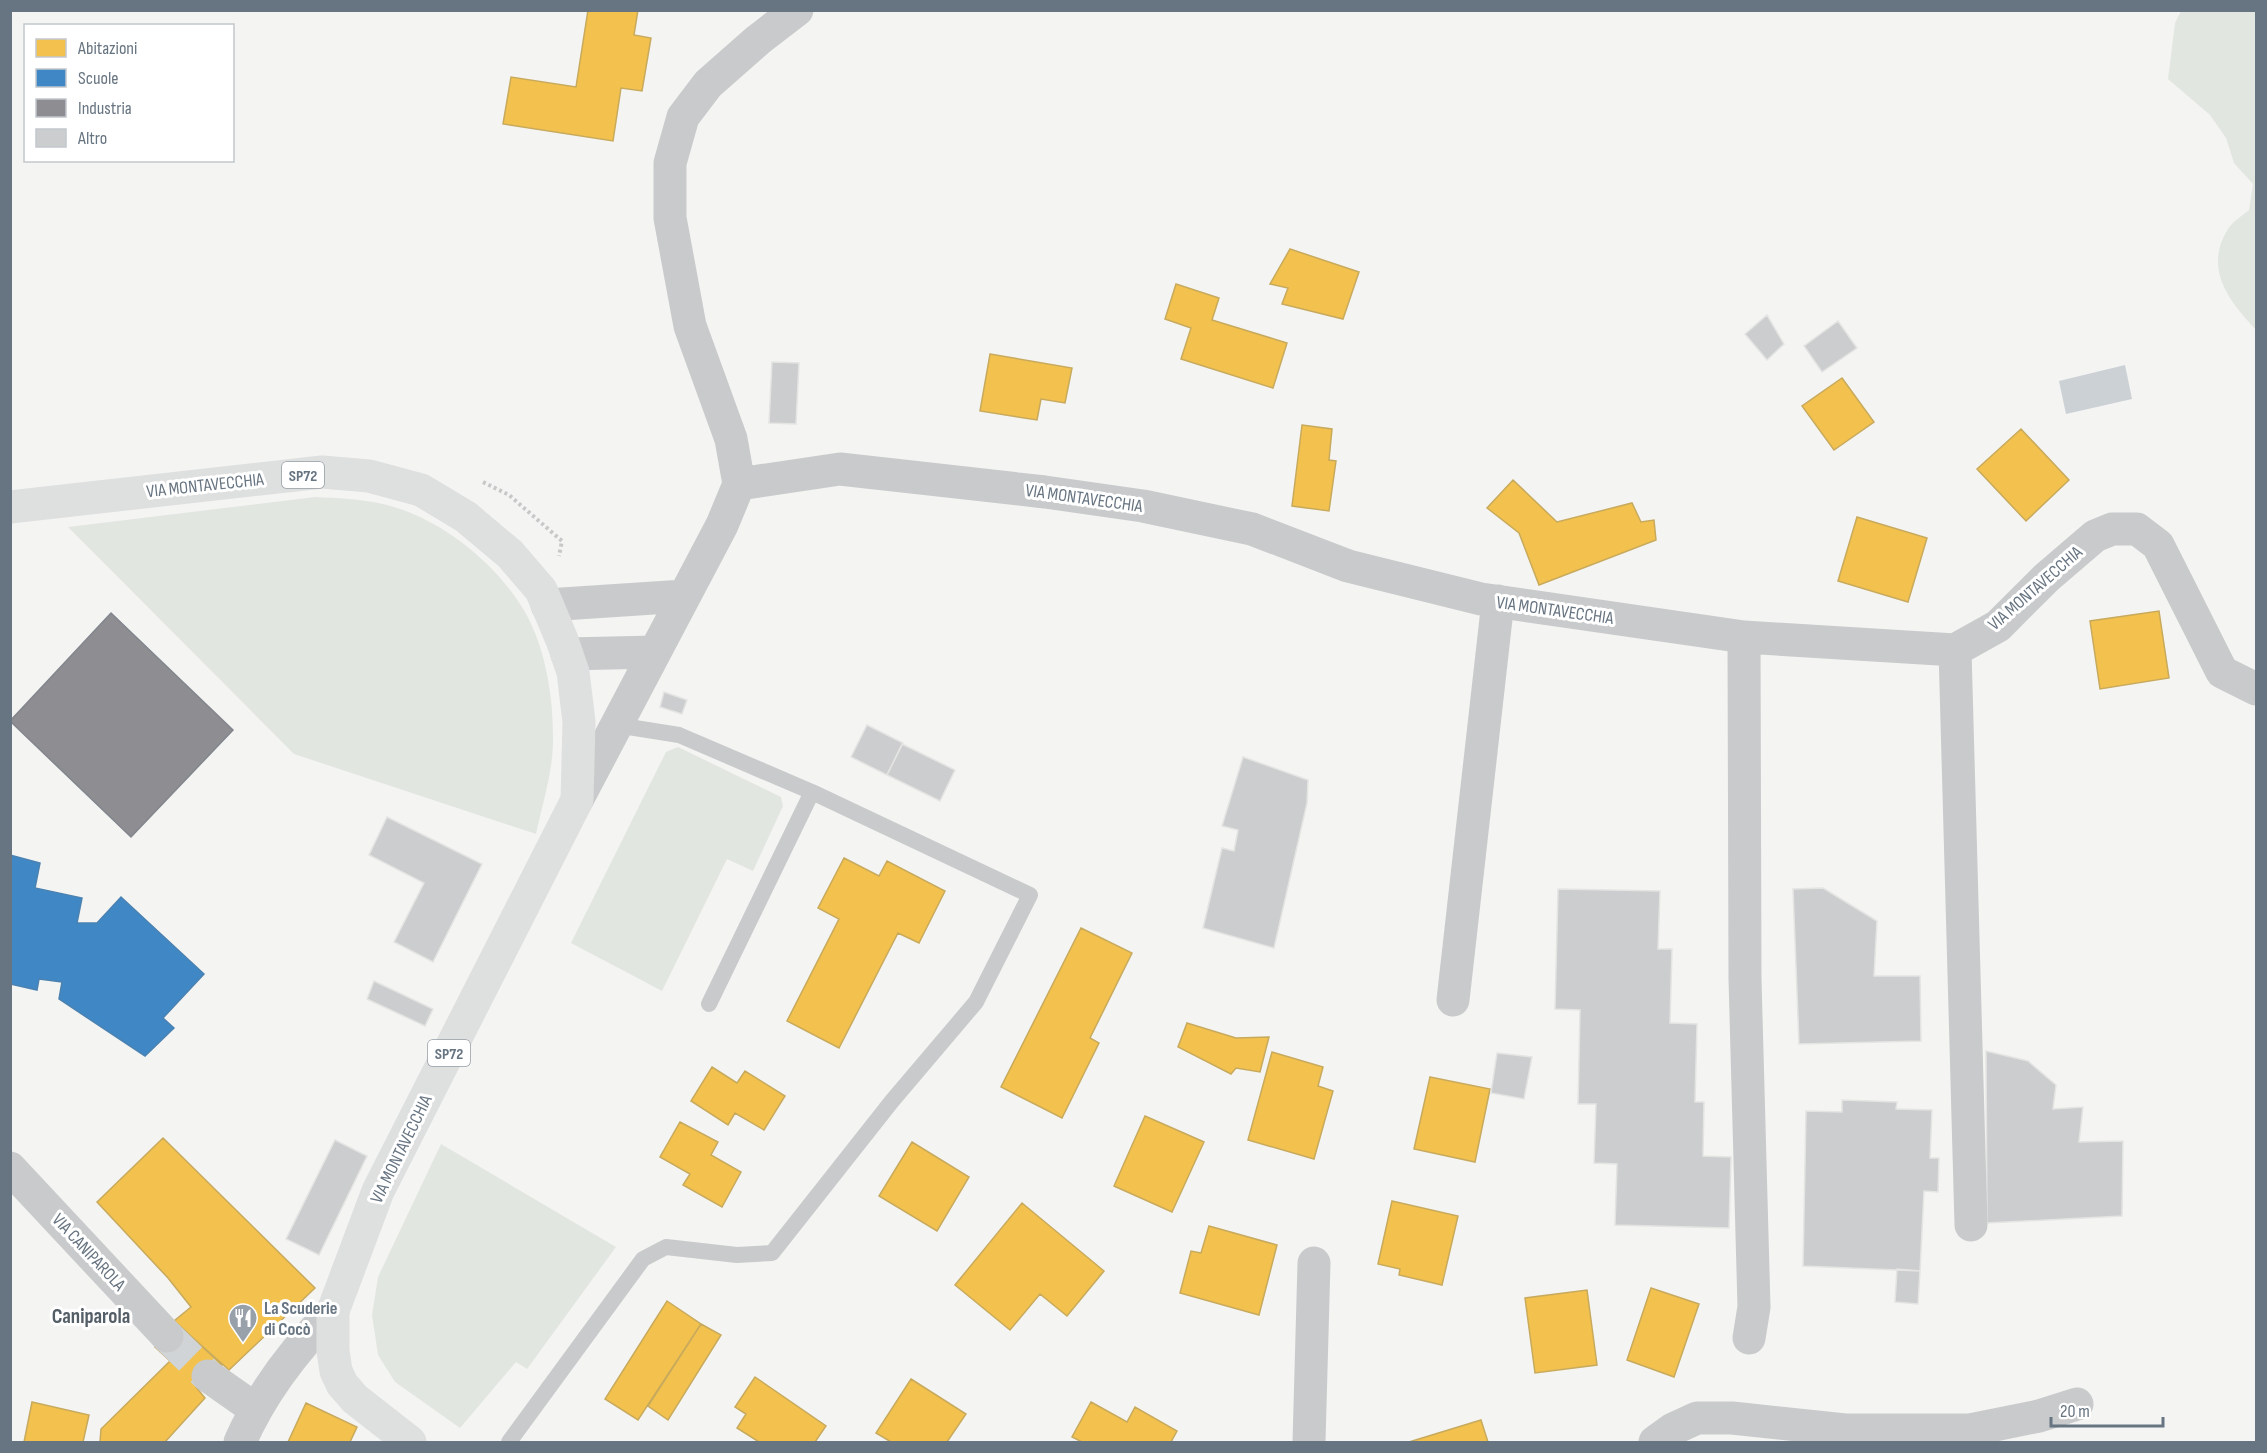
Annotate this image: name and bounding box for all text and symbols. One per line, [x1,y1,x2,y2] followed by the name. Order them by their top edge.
[24,24,234,162] legend
[77,38,137,59] text: Abitazioni
[78,68,118,89] text: Scuole
[78,98,132,119] text: Industria
[77,128,107,149] text: Altro
[282,462,324,488] road number: SP72
[145,469,265,502] street label: VIA MONTAVECCHIA
[1024,480,1144,517] street label: VIA MONTAVECCHIA
[1984,542,2087,635] street label: VIA MONTAVECCHIA
[1495,592,1615,629] street label: VIA MONTAVECCHIA
[428,1040,470,1066] road number: SP72
[366,1091,437,1207] street label: VIA MONTAVECCHIA
[48,1209,130,1296] street label: VIA CANIPAROLA
[264,1298,337,1340] place label: La Scuderie di Cocò
[227,1302,259,1344] restaurant icon: La Scuderie di Cocò
[52,1304,130,1329] district label: Caniparola
[2051,1390,2164,1428] scale bar
[2060,1401,2090,1422] text: 20 m

